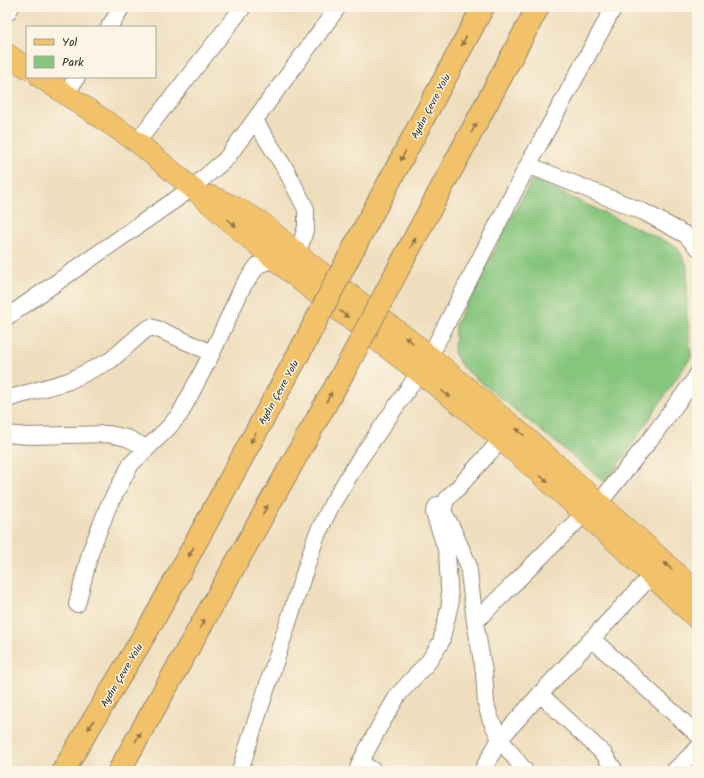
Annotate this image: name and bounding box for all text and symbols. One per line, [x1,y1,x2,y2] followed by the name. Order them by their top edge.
[26,26,156,78] legend
[62,33,77,52] text: Yol
[461,36,468,47] one-way arrow
[62,53,84,72] text: Park
[407,71,455,142] street label: Aydın Çevre Yolu
[470,122,477,134] one-way arrow
[400,150,407,162] one-way arrow
[227,218,237,228] one-way arrow
[409,237,416,248] one-way arrow
[338,310,349,318] one-way arrow
[404,335,415,344] one-way arrow
[254,357,303,428] street label: Aydın Çevre Yolu
[441,389,452,398] one-way arrow
[326,391,333,403] one-way arrow
[514,428,525,437] one-way arrow
[250,432,256,444] one-way arrow
[539,474,550,483] one-way arrow
[262,504,269,516] one-way arrow
[187,546,194,558] one-way arrow
[663,561,674,570] one-way arrow
[198,618,205,630] one-way arrow
[97,640,147,710] street label: Aydın Çevre Yolu
[87,719,94,731] one-way arrow
[135,731,141,743] one-way arrow

